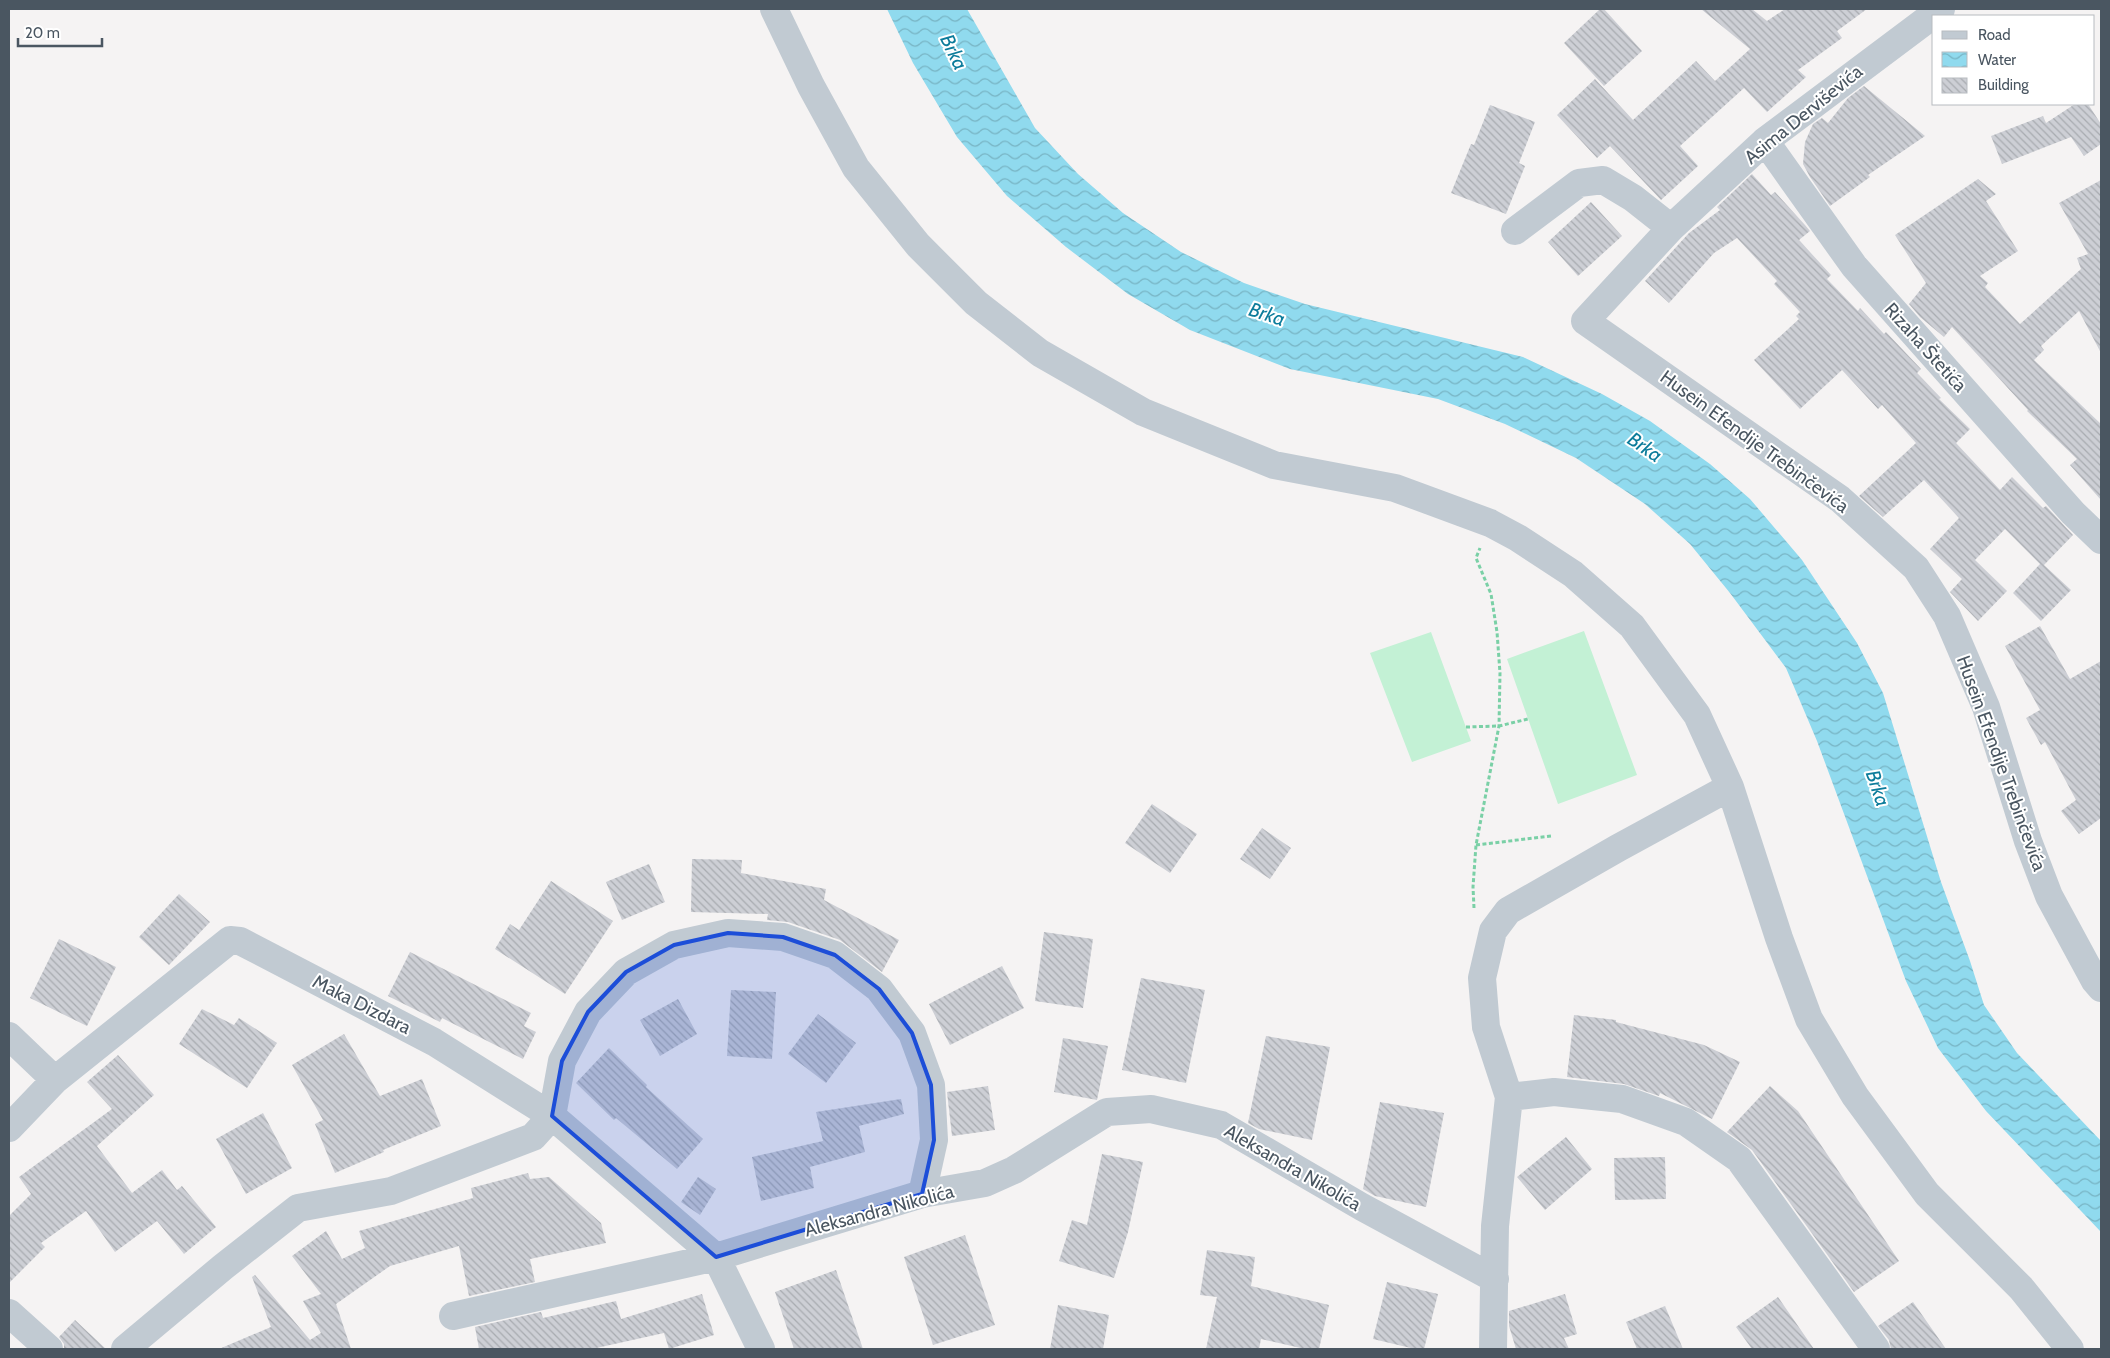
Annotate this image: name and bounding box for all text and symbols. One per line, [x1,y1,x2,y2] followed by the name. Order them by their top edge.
[18,15,101,47] scale bar
[1932,15,2095,105] legend
[25,24,60,42] text: 20 m
[1978,26,2011,44] text: Road
[935,30,973,74] water label: Brka
[1978,51,2016,69] text: Water
[1740,60,1867,169] street label: Asima Derviševića
[1978,76,2029,94] text: Building
[1246,297,1288,331] water label: Brka
[1880,297,1972,397] street label: Rizaha Štetića
[1656,365,1854,518] street label: Husein Efendije Trebinčevića
[1623,427,1667,467] water label: Brka
[1952,652,2051,874] street label: Husein Efendije Trebinčevića
[1861,767,1895,809] water label: Brka
[309,970,415,1039] street label: Maka Dizdara
[1220,1119,1365,1216] street label: Aleksandra Nikolića
[802,1179,956,1241] street label: Aleksandra Nikolića

